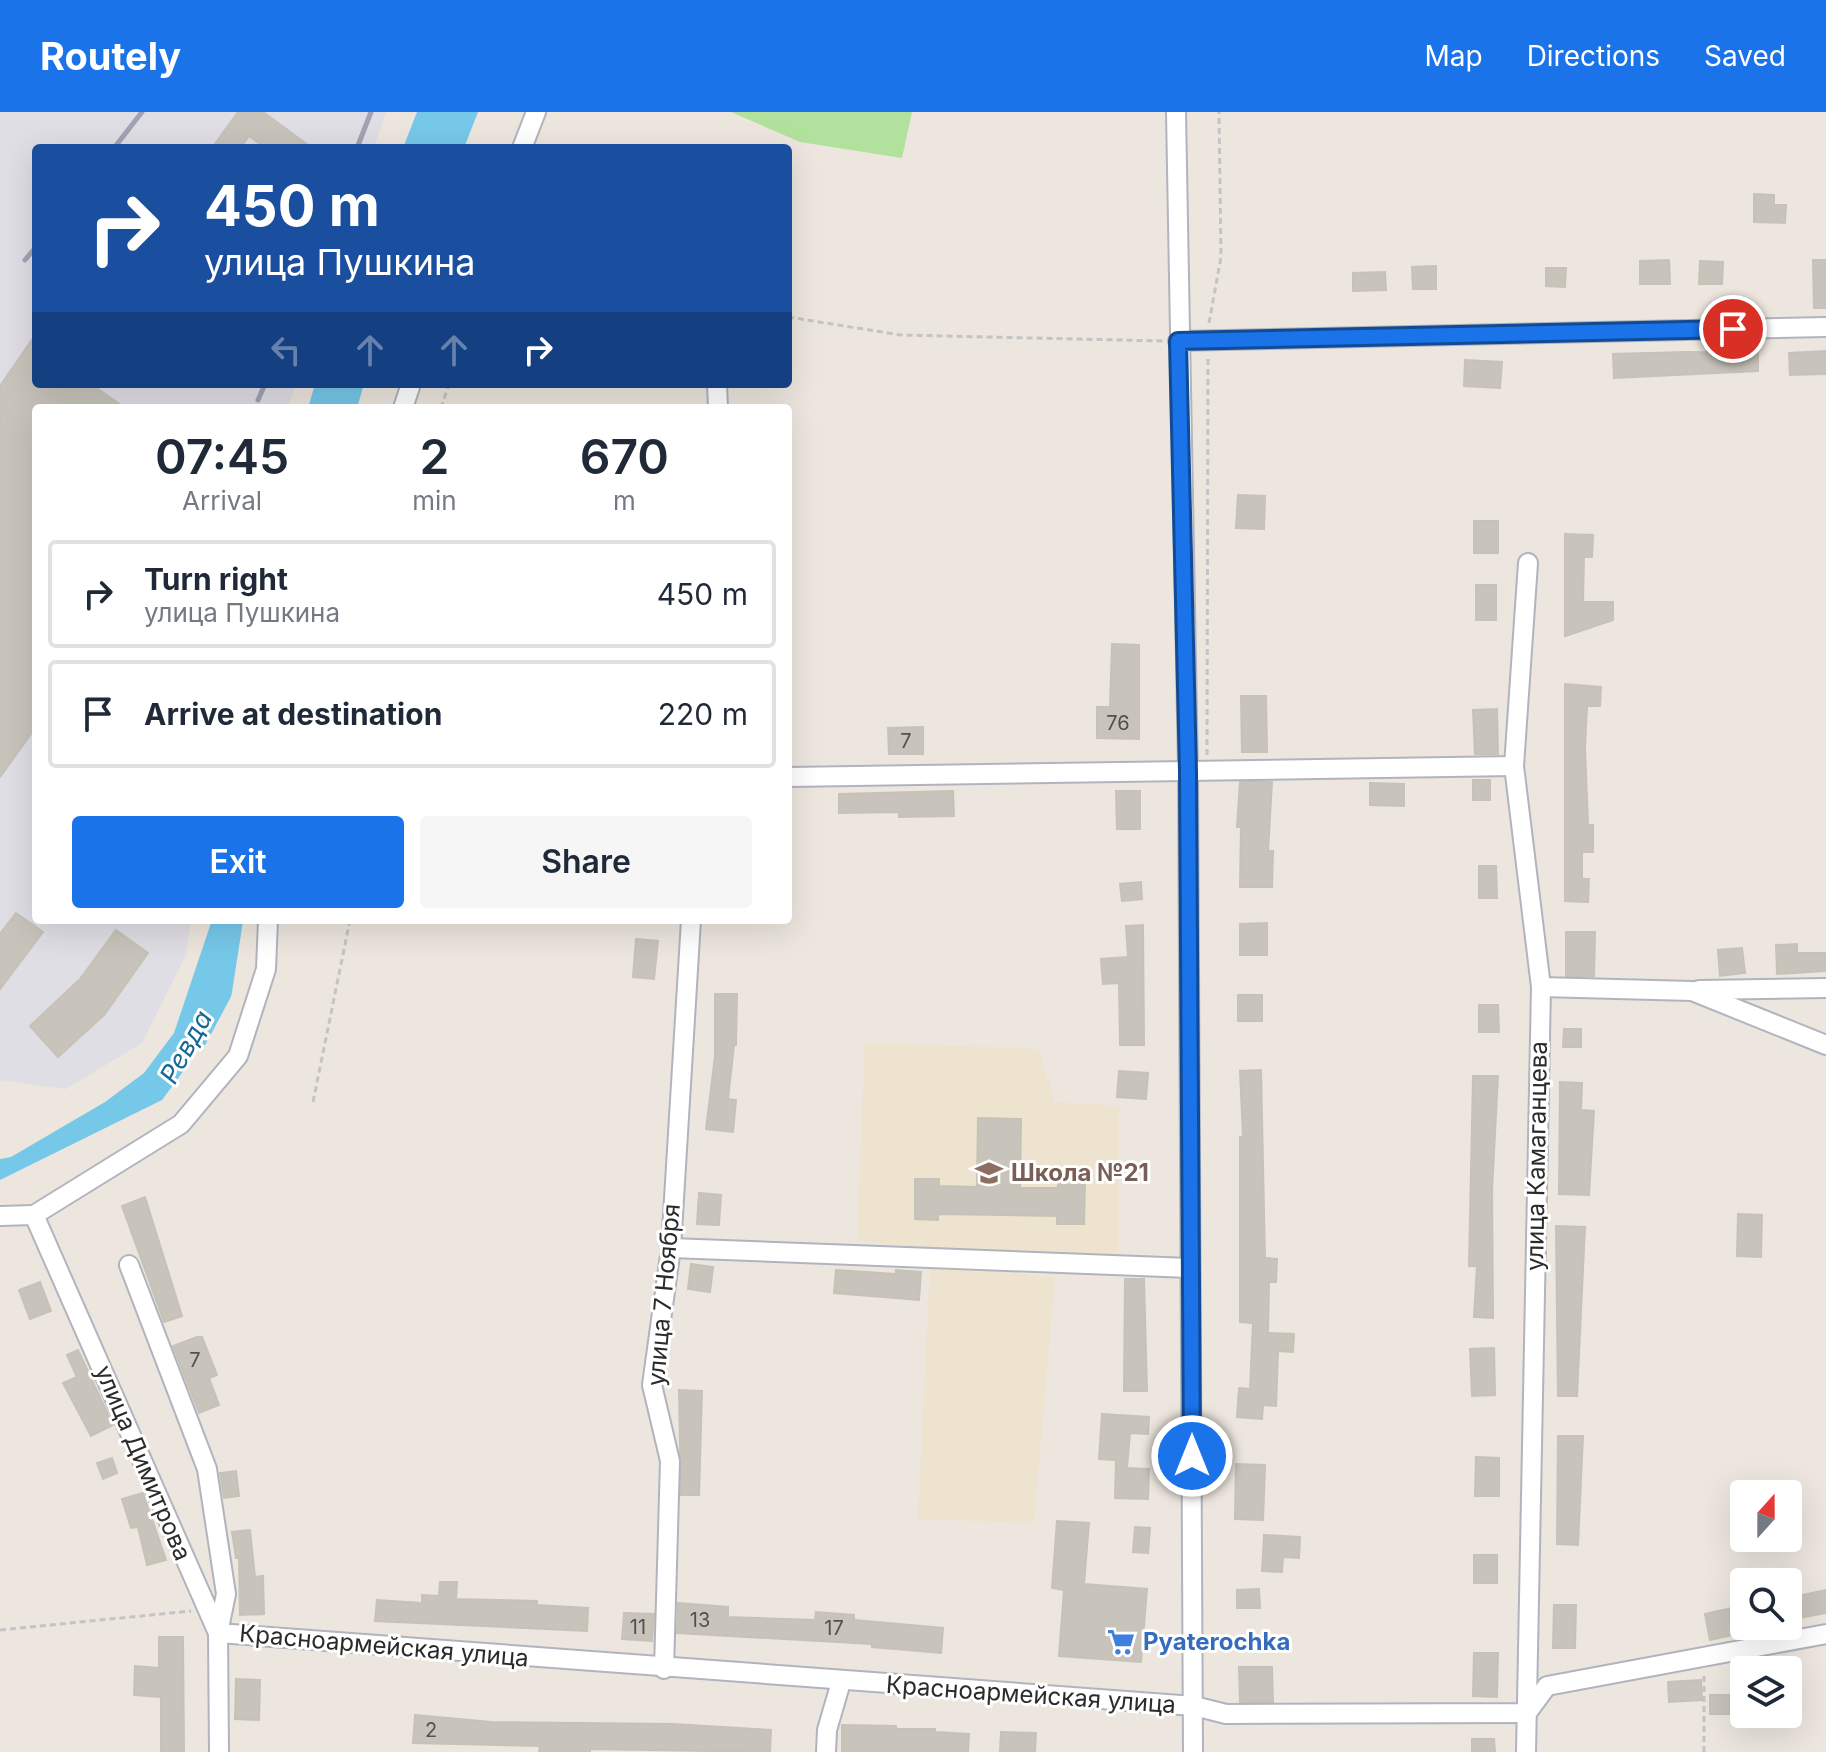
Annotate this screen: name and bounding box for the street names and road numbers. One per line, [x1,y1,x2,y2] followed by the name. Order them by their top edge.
[1520,1041,1553,1271] street label: улица Камаганцева
[641,1203,686,1387] street label: улица 7 Ноября
[89,1361,198,1565] street label: улица Димитрова
[238,1618,530,1673] street label: Красноармейская улица
[885,1670,1177,1719] street label: Красноармейская улица

